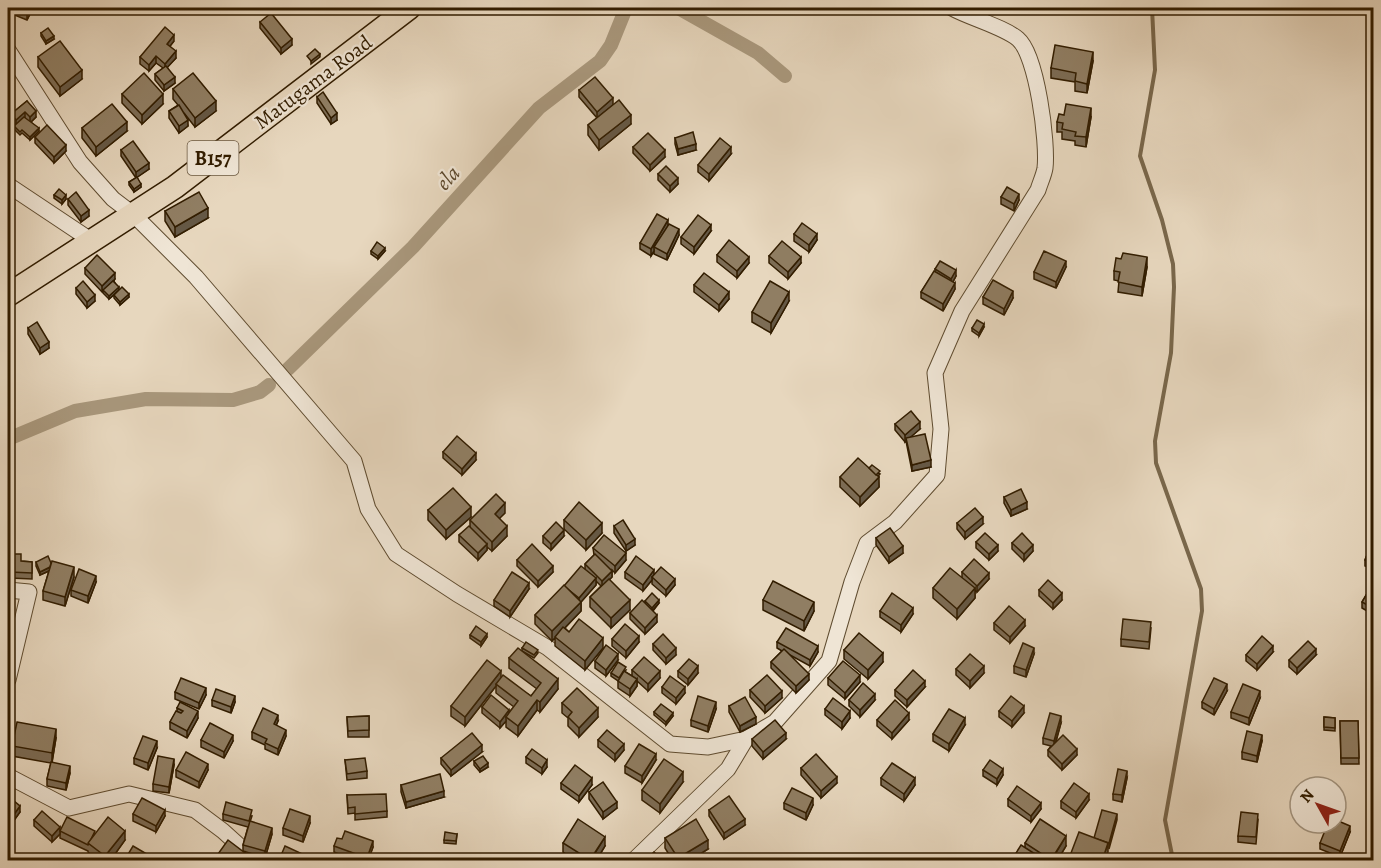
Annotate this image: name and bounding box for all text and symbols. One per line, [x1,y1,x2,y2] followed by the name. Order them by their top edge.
[248,28,378,136] street label: Matugama Road
[188,141,238,175] road number: B157
[429,159,467,197] water label: ela
[1288,775,1348,835] north arrow
[1295,784,1320,808] text: N

